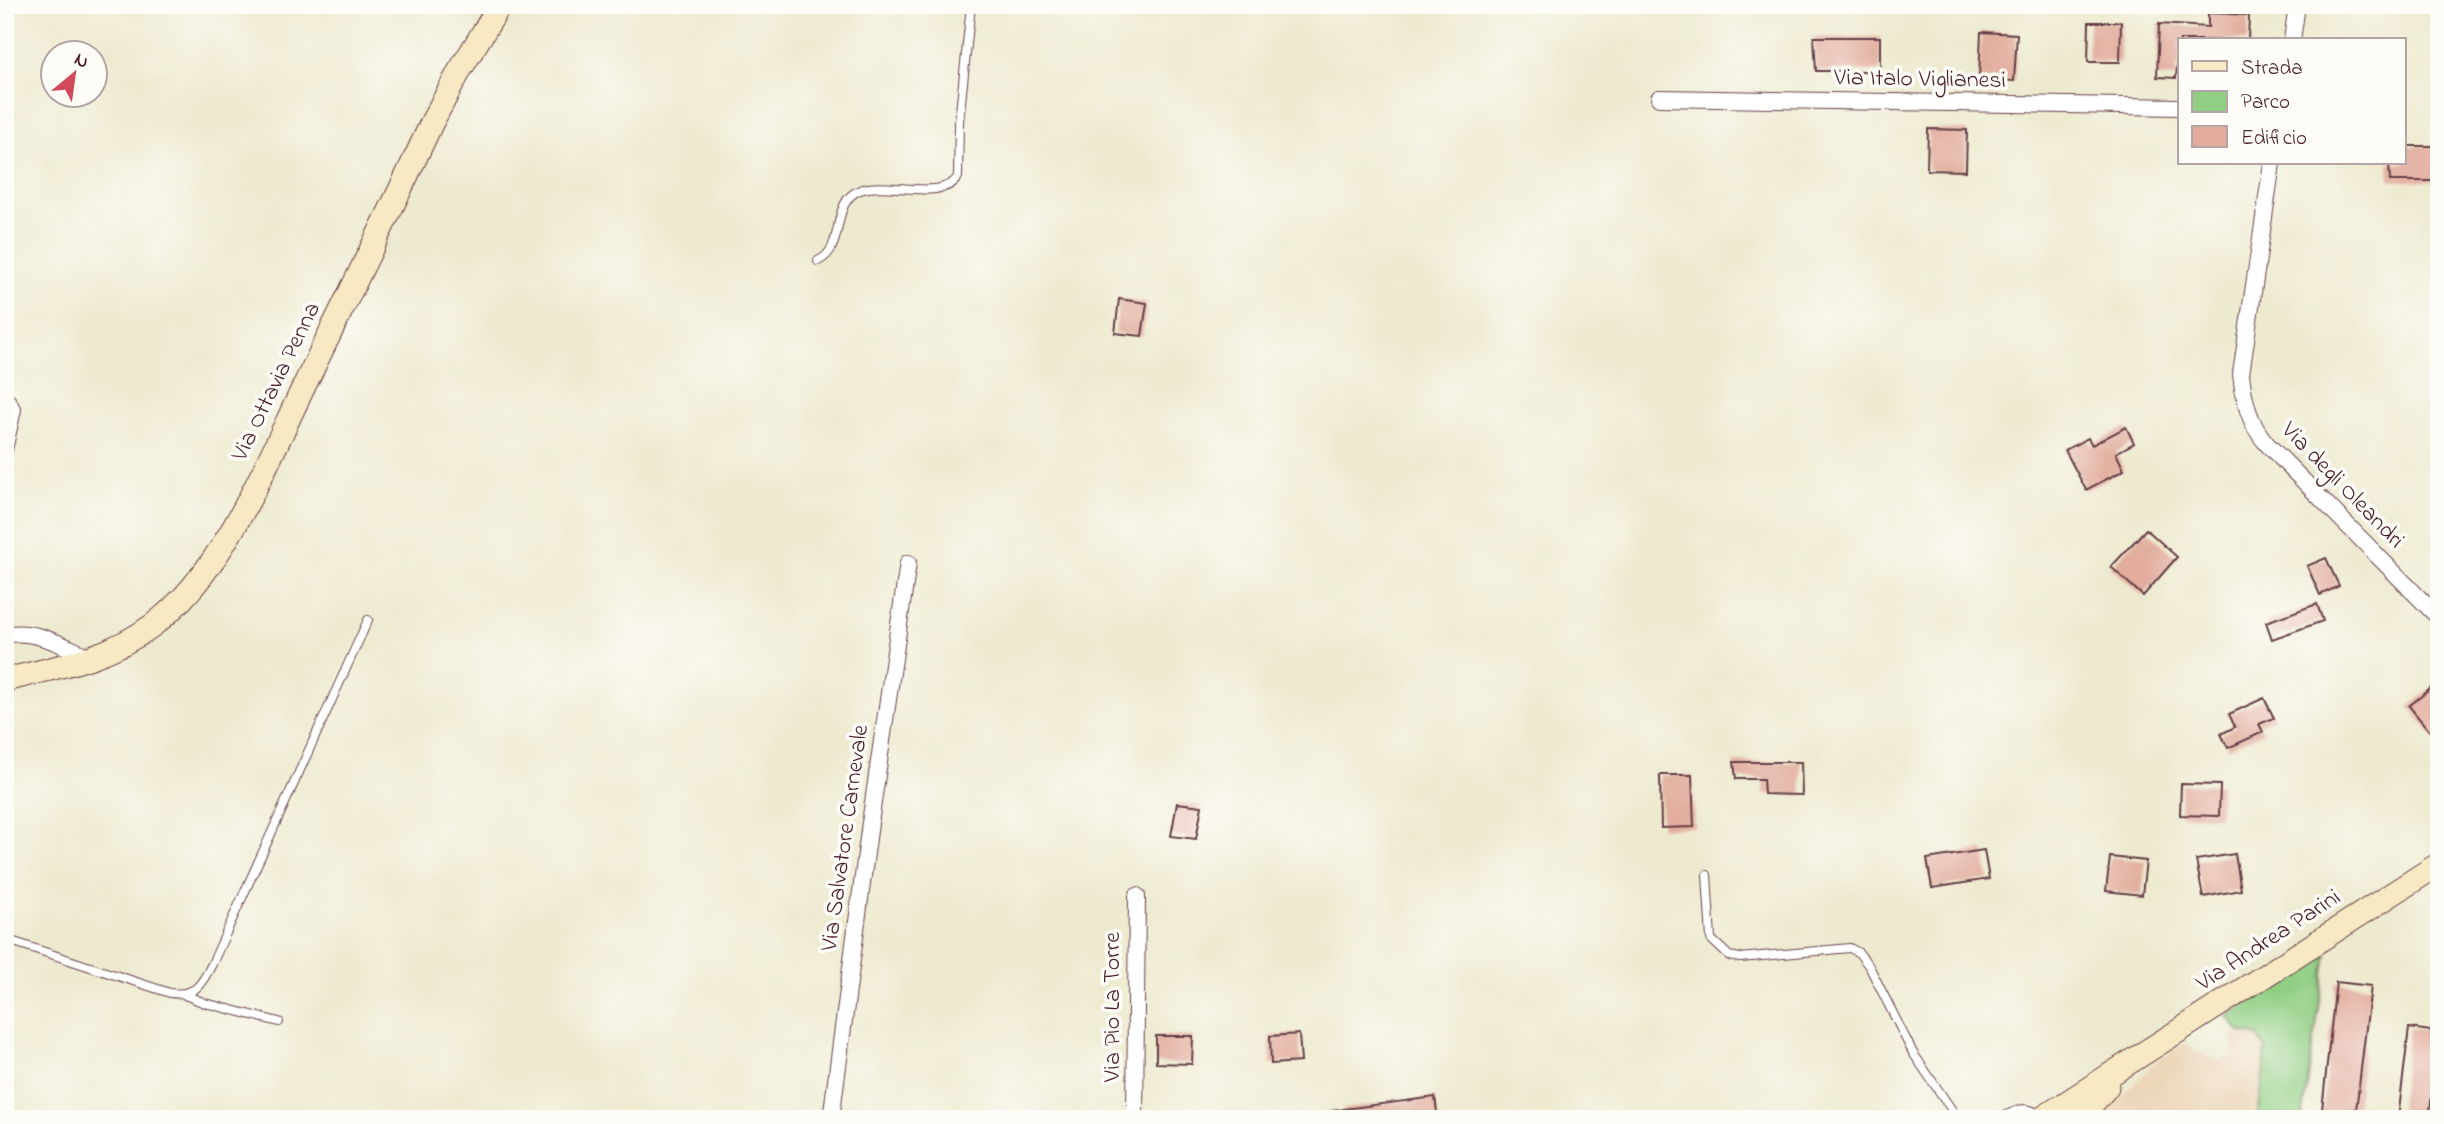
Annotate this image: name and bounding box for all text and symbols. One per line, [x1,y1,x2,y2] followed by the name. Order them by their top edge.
[38,38,108,108] north arrow
[2178,38,2406,164] legend
[69,46,93,76] text: N
[2241,54,2303,84] text: Strada
[1833,61,2006,99] street label: Via Italo Viglianesi
[2241,88,2290,118] text: Parco
[2241,124,2307,154] text: Edificio
[223,297,331,468] street label: Via Ottavia Penna
[2271,414,2412,557] street label: Via degli Oleandri
[813,722,879,954] street label: Via Salvatore Carnevale
[2189,881,2348,1002] street label: Via Andrea Parini
[1096,932,1131,1083] street label: Via Pio La Torre

